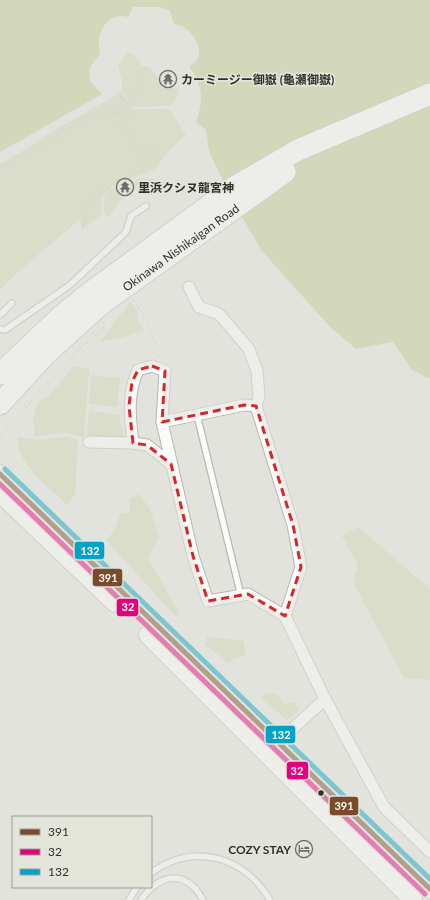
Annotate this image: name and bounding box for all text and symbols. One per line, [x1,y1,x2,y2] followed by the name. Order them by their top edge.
[158,69,178,89] temple icon: カーミージー御嶽 (龜瀬御嶽)
[181,72,334,87] place label: カーミージー御嶽 (龜瀬御嶽)
[115,177,135,197] temple icon: 里浜クシヌ龍宮神
[138,180,234,195] place label: 里浜クシヌ龍宮神
[119,200,242,294] street label: Okinawa Nishikaigan Road
[74,541,105,560] line badge: 132
[80,544,100,557] text: 132
[92,568,123,587] line badge: 391
[98,571,118,584] text: 391
[116,598,139,617] line badge: 32
[122,600,134,613] text: 32
[265,725,296,744] line badge: 132
[271,728,291,741] text: 132
[286,761,309,780] line badge: 32
[291,764,303,777] text: 32
[316,788,326,798] unlabelled marker
[329,796,359,816] line badge: 391
[334,799,354,812] text: 391
[12,816,152,888] legend
[48,824,69,839] text: 391
[294,839,314,859] hotel icon: COZY STAY
[228,842,291,857] place label: COZY STAY
[48,844,62,859] text: 32
[48,864,69,879] text: 132

